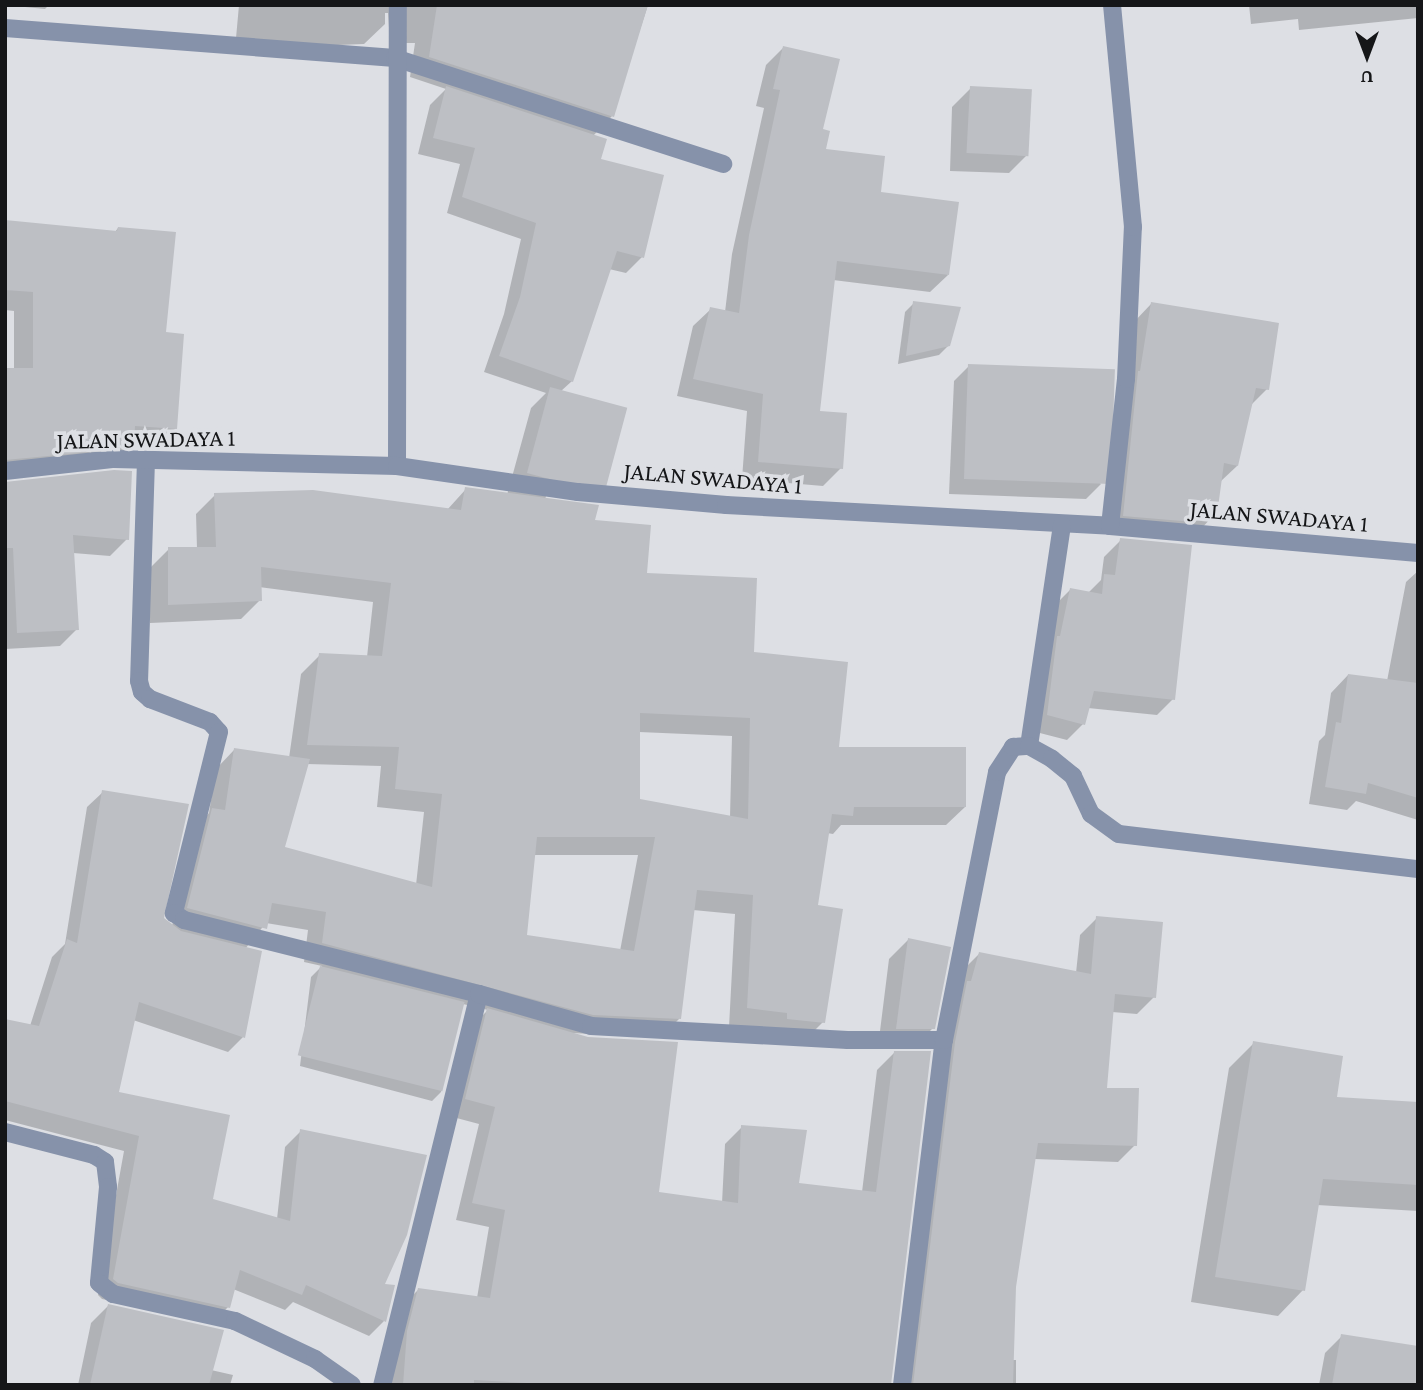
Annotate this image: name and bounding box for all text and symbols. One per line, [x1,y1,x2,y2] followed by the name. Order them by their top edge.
[1332,21,1402,91] north arrow
[1361,67,1374,88] text: U
[56,423,236,455] street label: JALAN SWADAYA 1
[623,456,803,500] street label: JALAN SWADAYA 1
[1189,494,1369,538] street label: JALAN SWADAYA 1

